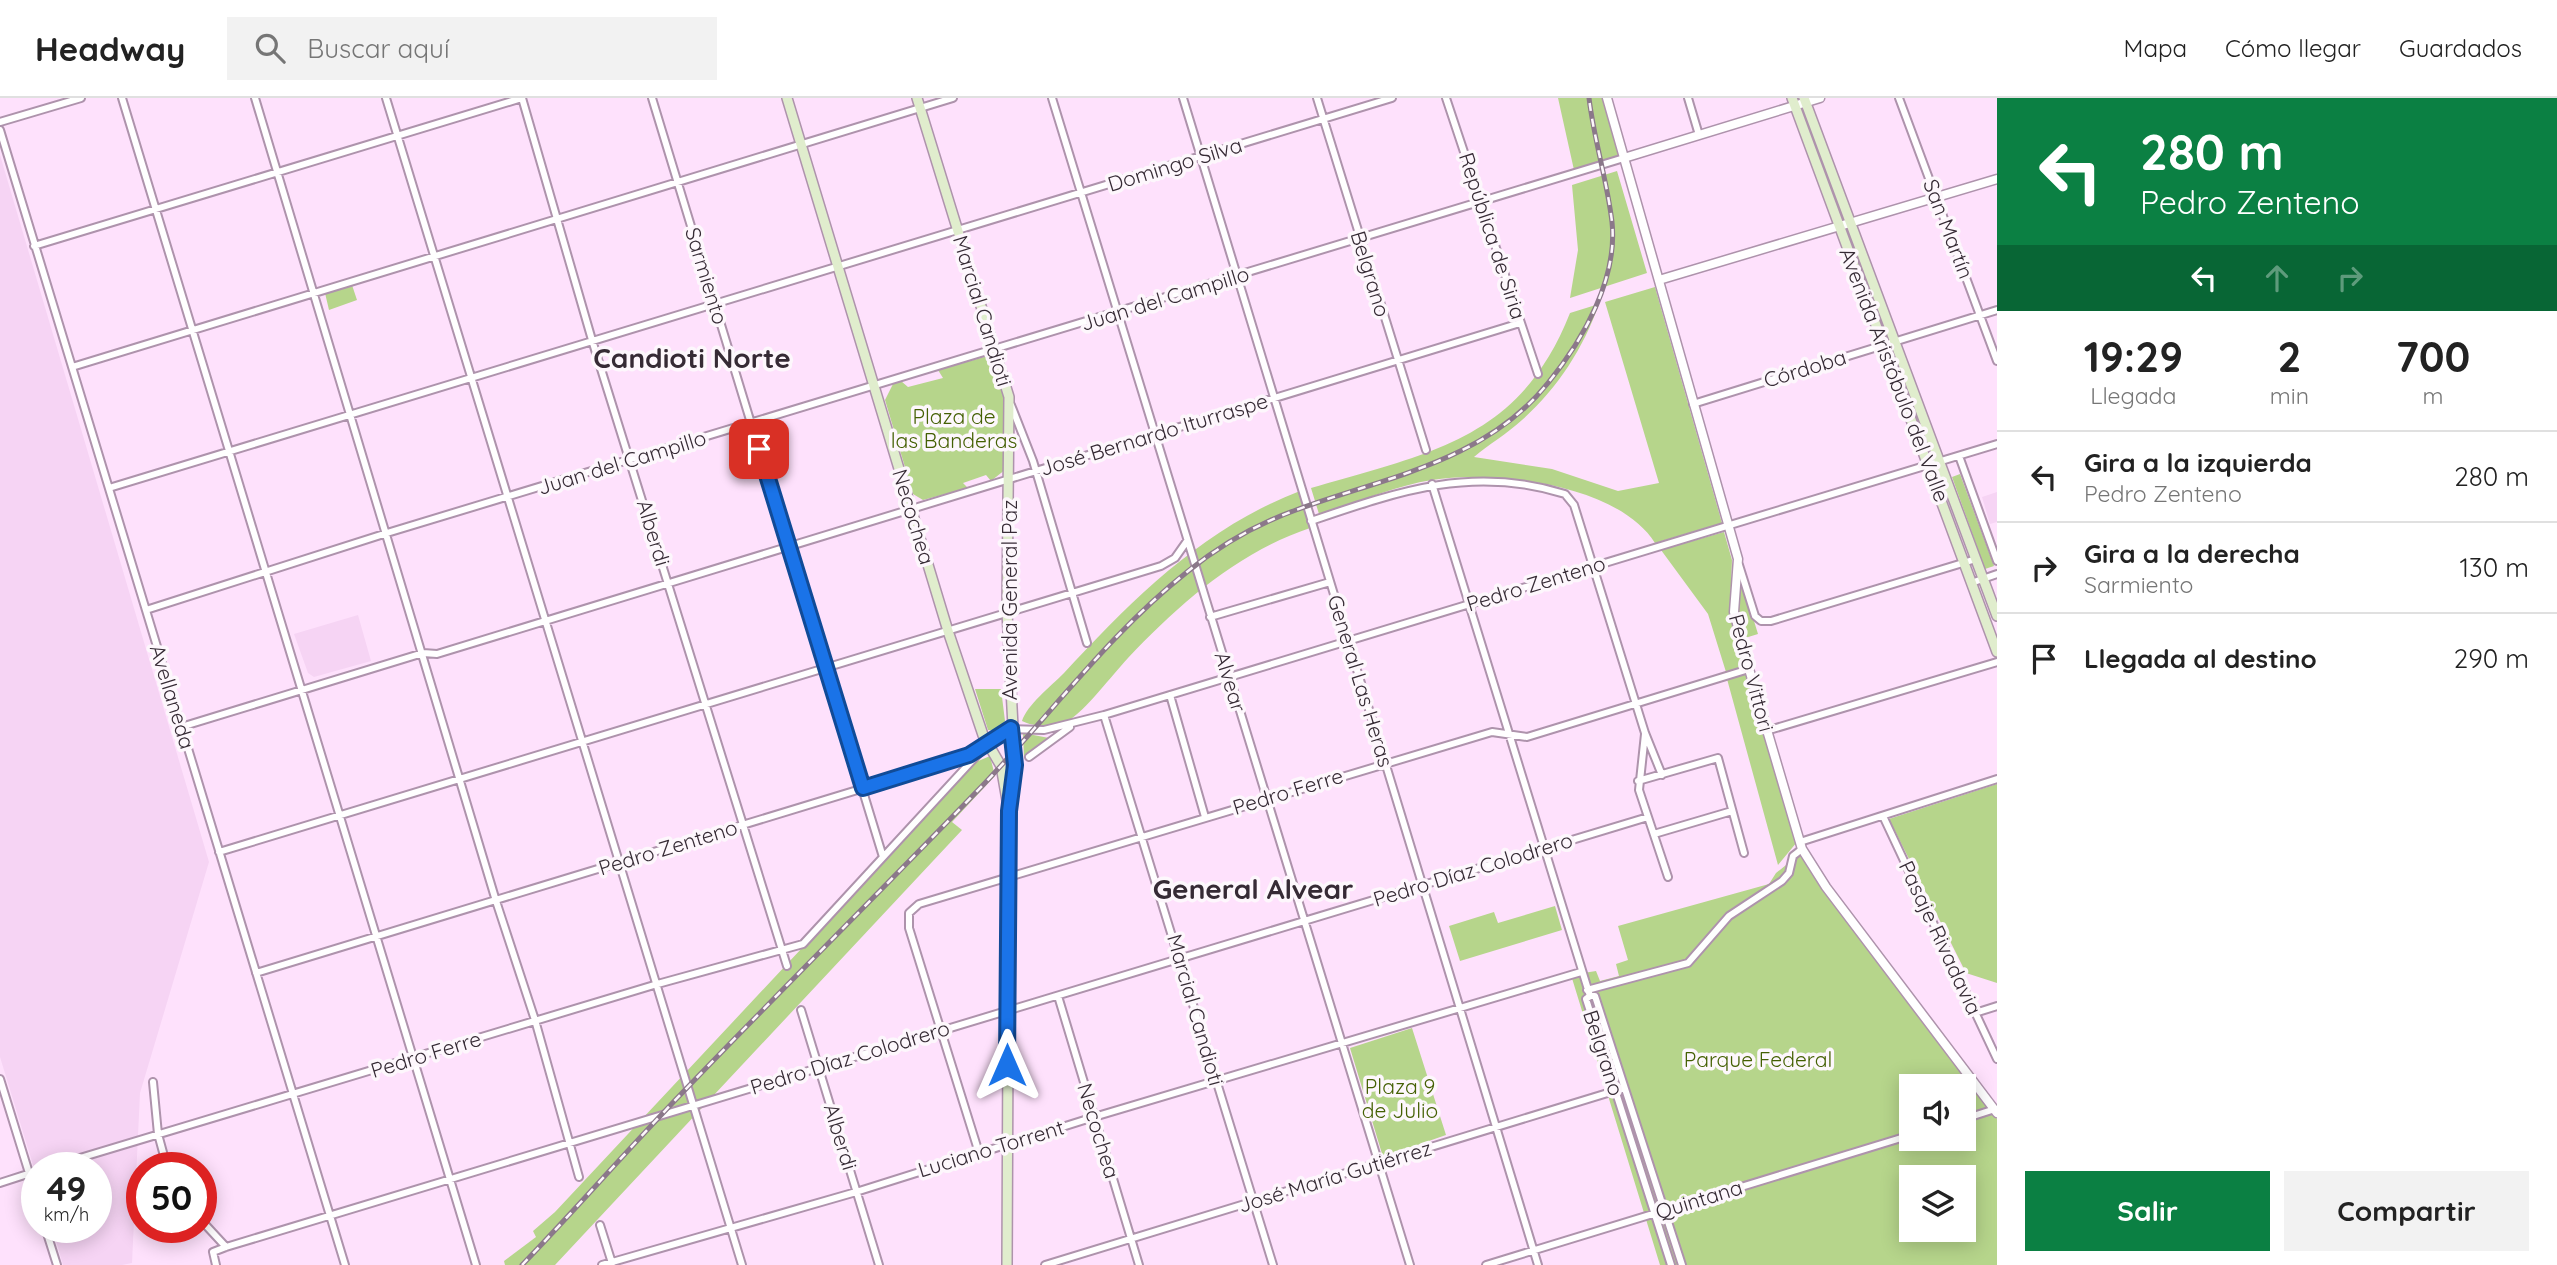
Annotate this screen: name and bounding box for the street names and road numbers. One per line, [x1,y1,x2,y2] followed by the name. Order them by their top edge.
[1104,131,1245,197] street label: Domingo Silva
[1454,149,1532,322] street label: República de Siria
[1918,175,1980,282] street label: San Martín
[680,224,734,327] street label: Sarmiento
[1346,228,1396,320] street label: Belgrano
[948,232,1018,389] street label: Marcial Candioti
[1834,244,1955,505] street label: Avenida Aristóbulo del Valle
[1077,260,1252,336] street label: Juan del Campillo
[1760,343,1849,393] street label: Córdoba
[1037,387,1271,481] street label: José Bernardo Iturraspe
[534,424,709,500] street label: Juan del Campillo
[887,466,941,567] street label: Necochea
[632,496,676,569] street label: Alberdi
[996,500,1022,700] street label: Avenida General Paz
[1463,550,1608,617] street label: Pedro Zenteno
[1322,592,1399,770] street label: General Las Heras
[1724,611,1780,734] street label: Pedro Vittori
[145,641,201,752] street label: Avellaneda
[1210,648,1252,715] street label: Alvear
[1229,762,1346,820] street label: Pedro Ferre
[595,814,740,881] street label: Pedro Zenteno
[1370,826,1576,912] street label: Pedro Díaz Colodrero
[1894,856,1988,1019] street label: Pasaje Rivadavia
[1162,931,1230,1089] street label: Marcial Candioti
[1578,1007,1630,1099] street label: Belgrano
[747,1014,953,1100] street label: Pedro Díaz Colodrero
[367,1025,484,1083] street label: Pedro Ferre
[1072,1080,1126,1181] street label: Necochea
[819,1100,863,1173] street label: Alberdi
[914,1113,1067,1183] street label: Luciano Torrent
[1235,1134,1435,1218] street label: José María Gutiérrez
[1652,1174,1745,1225] street label: Quintana

